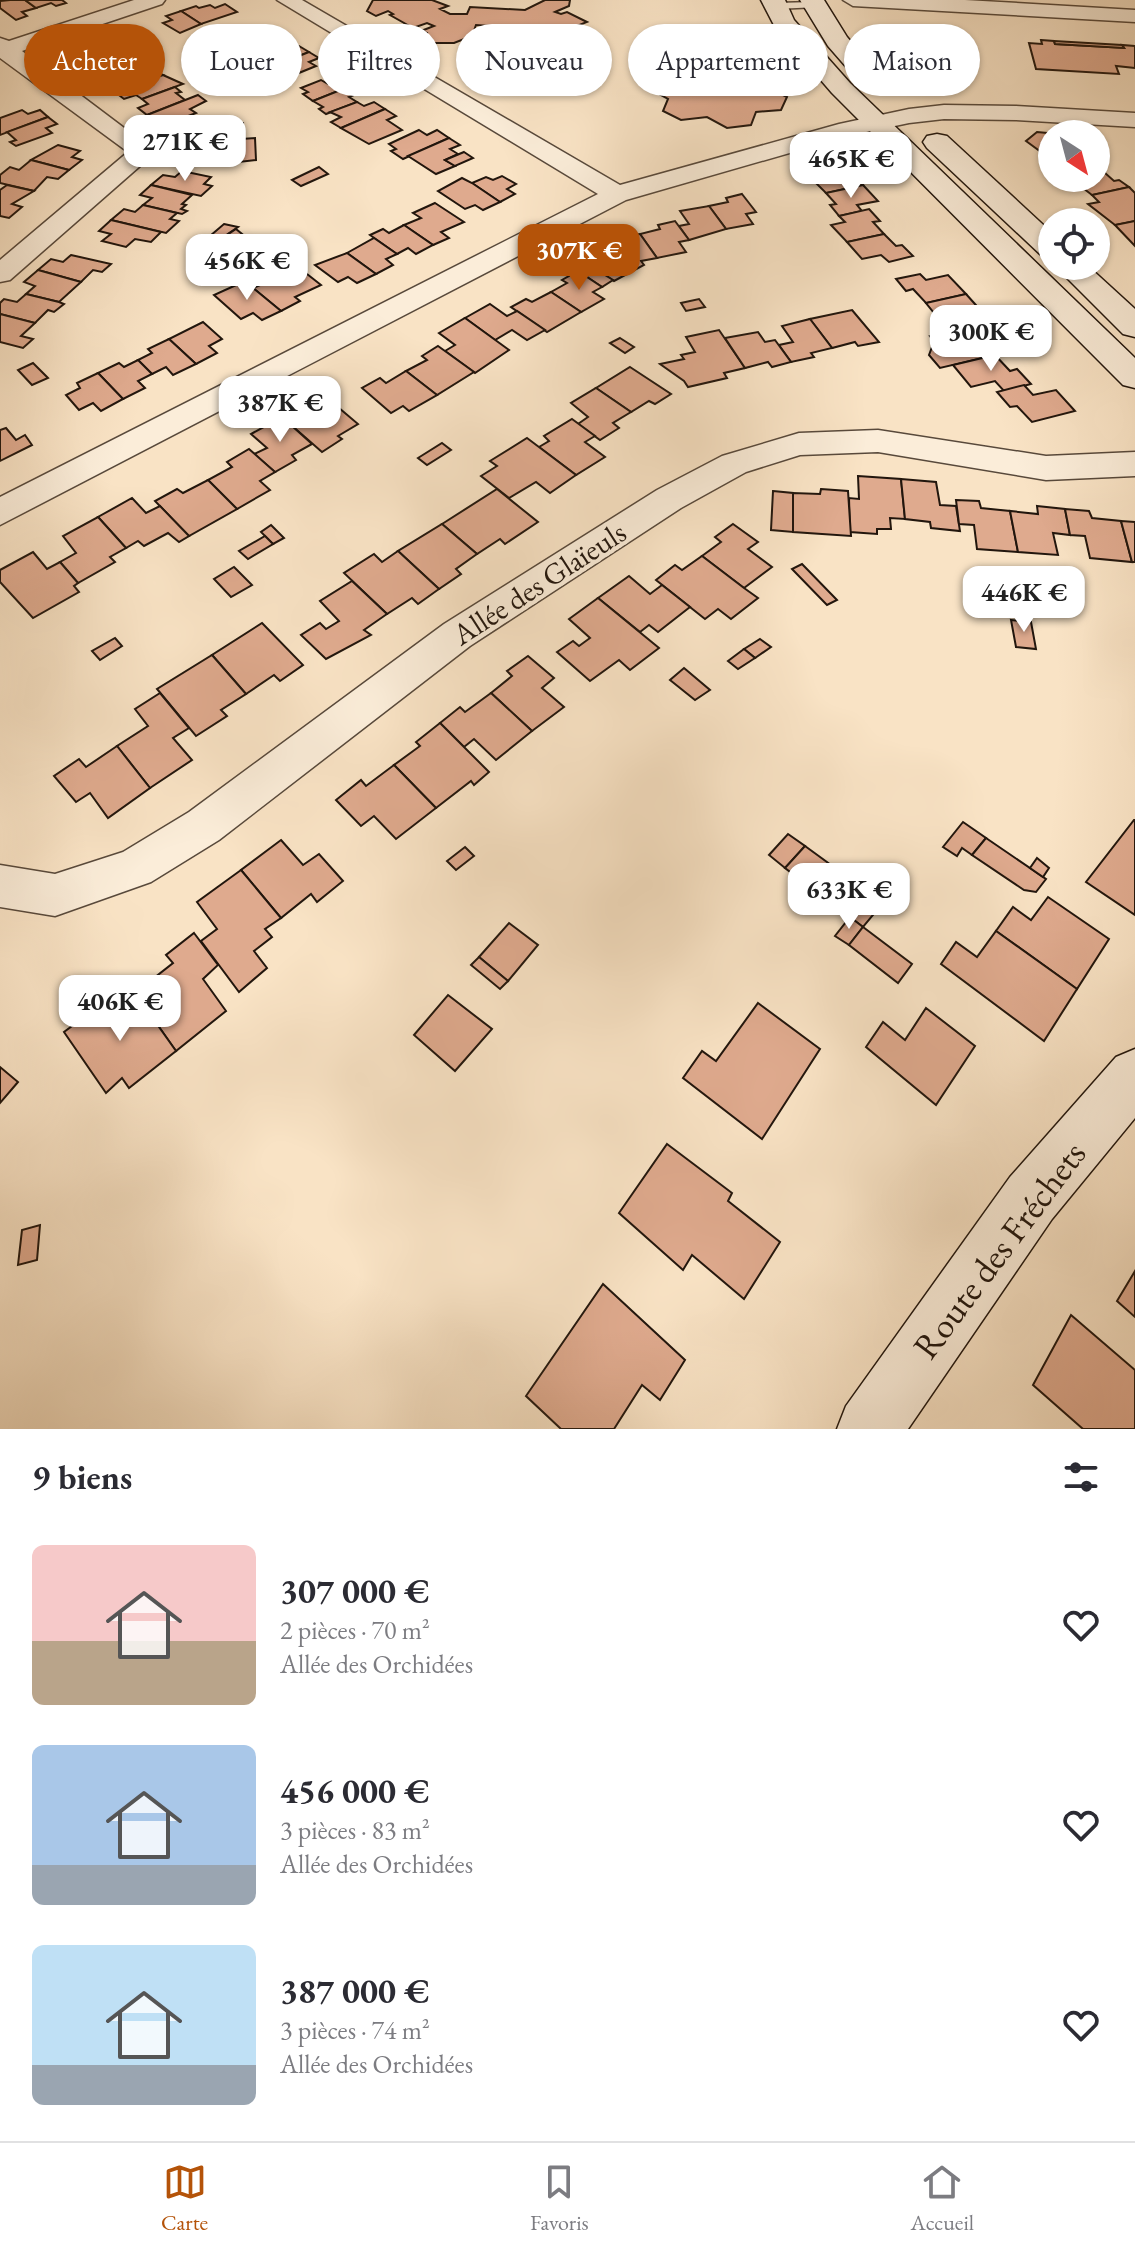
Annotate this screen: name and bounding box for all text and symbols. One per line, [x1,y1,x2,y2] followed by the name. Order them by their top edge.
[24,24,165,96] chip: Acheter
[181,24,302,96] chip: Louer
[318,24,440,96] chip: Filtres
[456,24,612,96] chip: Nouveau
[628,24,828,96] chip: Appartement
[844,24,980,96] chip: Maison
[120,115,250,183] pin: 271K €
[1038,120,1110,192] north arrow
[1038,120,1110,280] map controls
[142,124,228,158] text: 271K €
[786,132,916,200] pin: 465K €
[808,141,894,175] text: 465K €
[1038,208,1110,280] button: locate
[514,224,644,292] pin: 307K €
[536,233,622,267] text: 307K €
[182,234,312,302] pin: 456K €
[204,243,290,277] text: 456K €
[926,305,1056,373] pin: 300K €
[948,314,1034,348] text: 300K €
[215,376,345,444] pin: 387K €
[237,385,323,419] text: 387K €
[444,512,633,654] street label: Allée des Glaïeuls
[959,566,1089,634] pin: 446K €
[981,575,1067,609] text: 446K €
[784,863,914,931] pin: 633K €
[806,872,892,906] text: 633K €
[55,975,185,1043] pin: 406K €
[77,984,163,1018] text: 406K €
[902,1132,1096,1368] street label: Route des Fréchets
[32,1455,132,1499] text: 9 biens
[1059,1455,1103,1499] icon: filters
[280,1569,429,1613] text: 307 000 €
[96,1577,192,1673] icon: home
[1059,1603,1103,1647] icon: heart
[280,1613,430,1647] text: 2 pièces · 70 m²
[280,1647,473,1681] text: Allée des Orchidées
[280,1769,429,1813] text: 456 000 €
[96,1777,192,1873] icon: home
[1059,1803,1103,1847] icon: heart
[280,1813,430,1847] text: 3 pièces · 83 m²
[280,1847,473,1881] text: Allée des Orchidées
[280,1969,429,2013] text: 387 000 €
[96,1977,192,2073] icon: home
[1059,2003,1103,2047] icon: heart
[280,2013,430,2047] text: 3 pièces · 74 m²
[280,2047,473,2081] text: Allée des Orchidées
[161,2160,208,2237] tab: Carte
[530,2160,589,2237] tab: Favoris
[911,2160,974,2237] tab: Accueil

